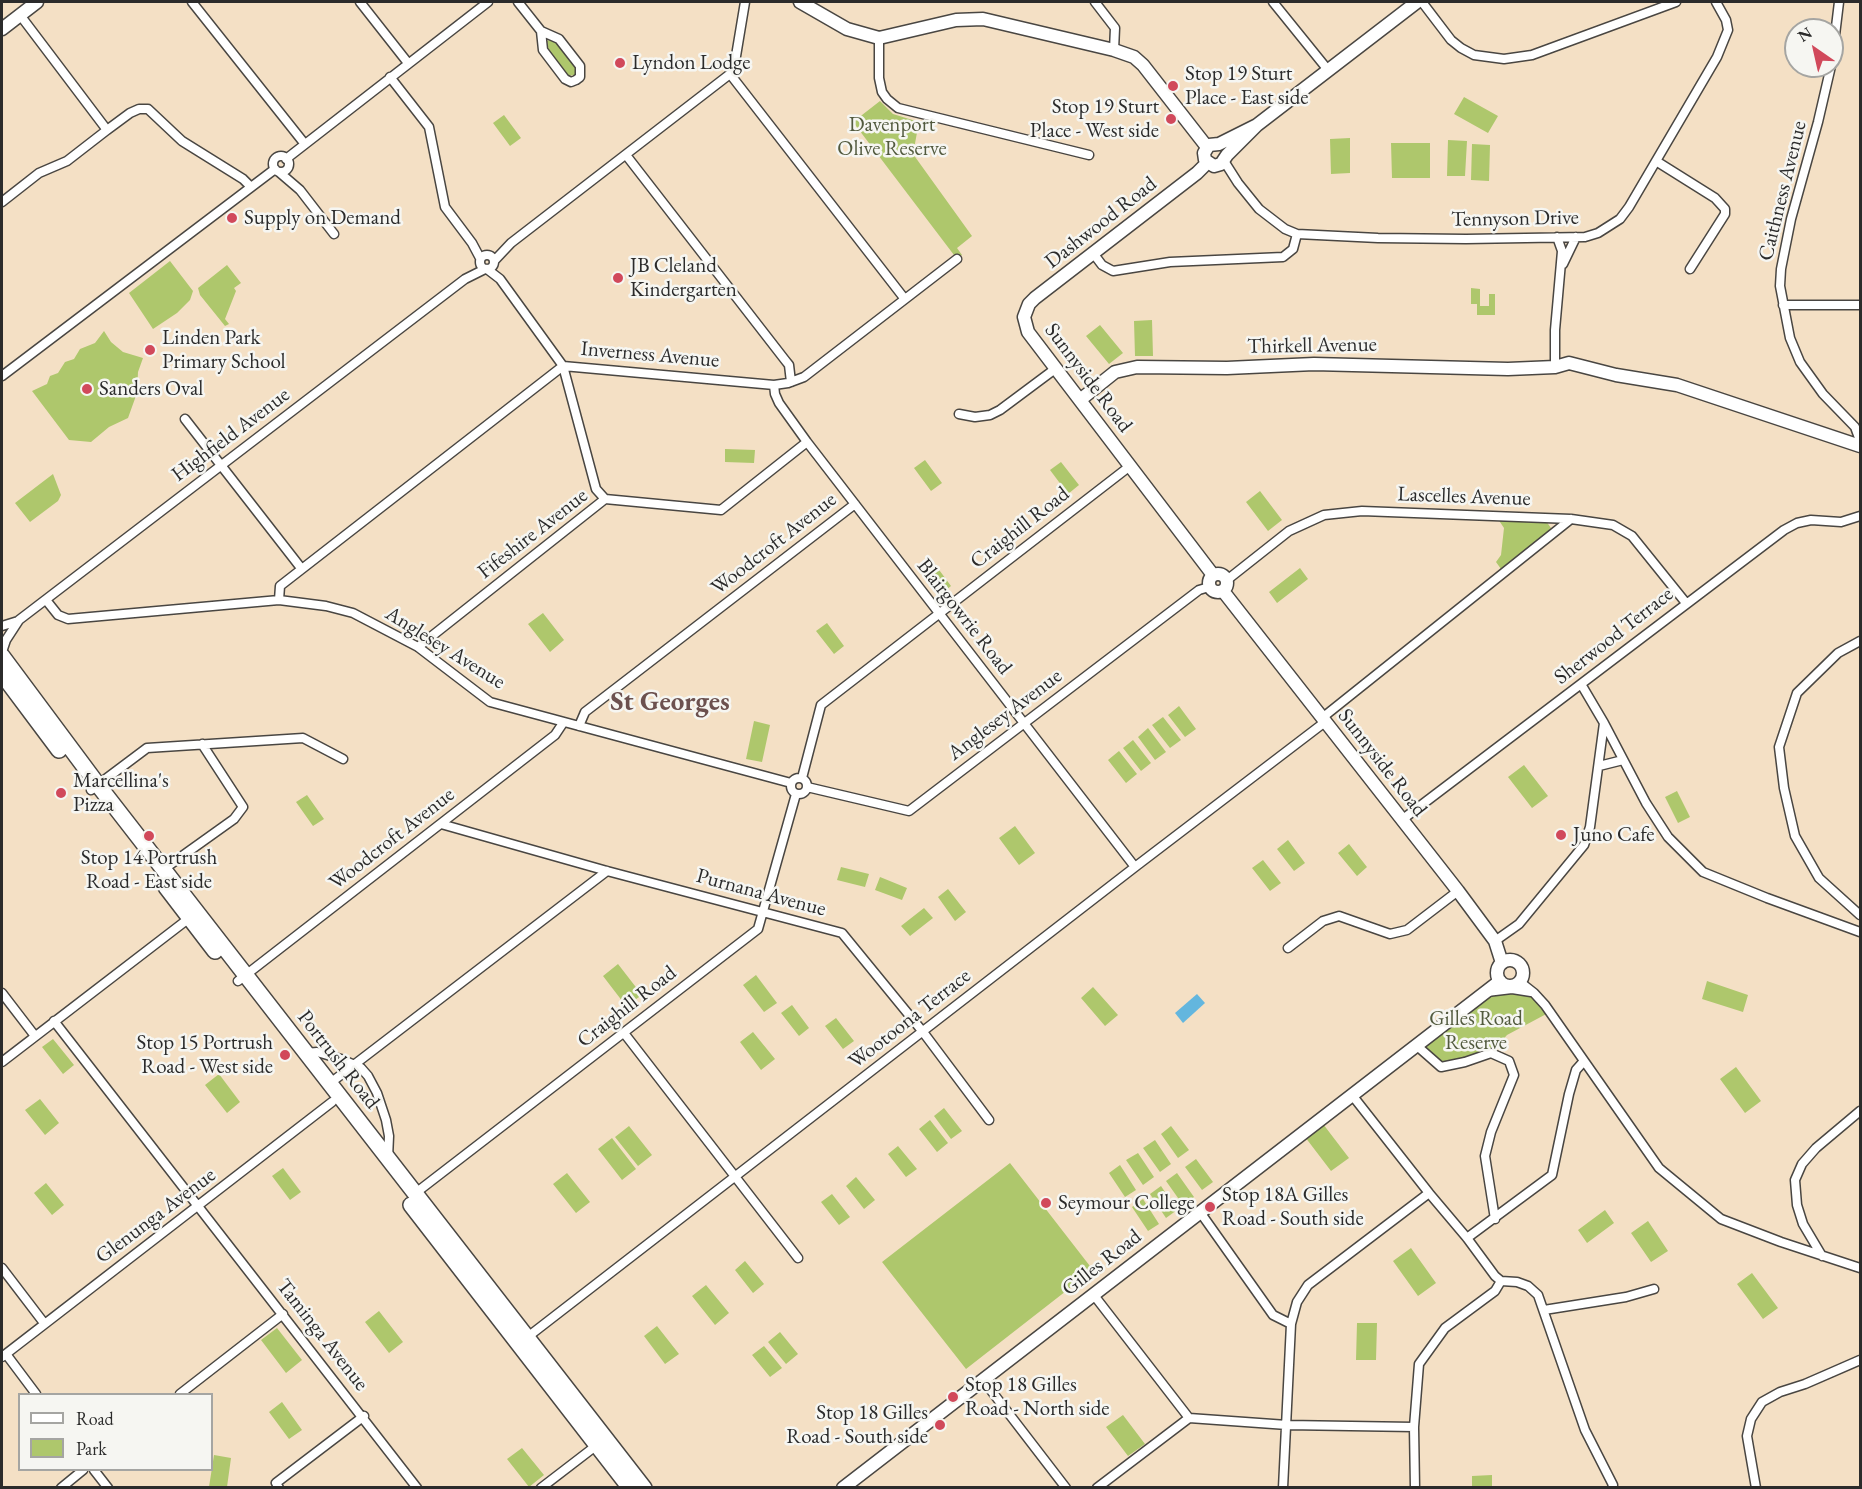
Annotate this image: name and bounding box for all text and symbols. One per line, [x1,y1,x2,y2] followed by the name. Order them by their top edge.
[1784,18,1844,78] north arrow
[1794,22,1816,47] text: N
[632,50,750,76] place label: Lyndon Lodge
[613,56,627,70] marker: Lyndon Lodge
[1185,61,1309,111] place label: Stop 19 Sturt Place - East side
[1166,79,1180,93] marker: Stop 19 Sturt Place - East side
[1030,94,1159,144] place label: Stop 19 Sturt Place - West side
[837,112,947,162] park label: Davenport Olive Reserve
[1164,112,1178,126] marker: Stop 19 Sturt Place - West side
[1753,118,1813,264] street label: Caithness Avenue
[1040,172,1162,274] street label: Dashwood Road
[244,205,401,231] place label: Supply on Demand
[1451,205,1579,233] street label: Tennyson Drive
[225,211,239,225] marker: Supply on Demand
[630,253,737,303] place label: JB Cleland Kindergarten
[611,271,625,285] marker: JB Cleland Kindergarten
[1039,318,1137,438] street label: Sunnyside Road
[162,325,286,375] place label: Linden Park Primary School
[1247,332,1377,360] street label: Thirkell Avenue
[580,336,720,374] street label: Inverness Avenue
[143,343,157,357] marker: Linden Park Primary School
[99,376,203,402] place label: Sanders Oval
[80,382,94,396] marker: Sanders Oval
[167,382,295,488] street label: Highfield Avenue
[965,482,1075,574] street label: Craighill Road
[1397,482,1531,512] street label: Lascelles Avenue
[473,483,593,585] street label: Fifeshire Avenue
[706,487,842,601] street label: Woodcroft Avenue
[911,554,1017,680] street label: Blairgowrie Road
[1549,582,1679,690] street label: Sherwood Terrace
[380,601,510,695] street label: Anglesey Avenue
[943,664,1067,766] street label: Anglesey Avenue
[610,687,730,719] district label: St Georges
[1332,704,1432,822] street label: Sunnyside Road
[73,768,169,818] place label: Marcellina's Pizza
[324,782,460,896] street label: Woodcroft Avenue
[54,786,68,800] marker: Marcellina's Pizza
[1573,822,1655,848] place label: Juno Cafe
[1554,828,1568,842] marker: Juno Cafe
[142,829,156,843] marker: Stop 14 Portrush Road - East side
[81,845,217,895] place label: Stop 14 Portrush Road - East side
[693,864,829,922] street label: Purnana Avenue
[572,961,682,1053] street label: Craighill Road
[844,964,976,1074] street label: Wootoona Terrace
[292,1006,384,1114] street label: Portrush Road
[1429,1006,1523,1056] park label: Gilles Road Reserve
[137,1030,273,1080] place label: Stop 15 Portrush Road - West side
[278,1048,292,1062] marker: Stop 15 Portrush Road - West side
[91,1163,221,1269] street label: Glenunga Avenue
[1222,1182,1364,1232] place label: Stop 18A Gilles Road - South side
[1058,1190,1195,1216] place label: Seymour College
[1039,1196,1053,1210] marker: Seymour College
[1203,1200,1217,1214] marker: Stop 18A Gilles Road - South side
[1057,1224,1147,1302] street label: Gilles Road
[271,1274,373,1396] street label: Taminga Avenue
[965,1372,1110,1422] place label: Stop 18 Gilles Road - North side
[946,1390,960,1404] marker: Stop 18 Gilles Road - North side
[18,1393,213,1471] legend
[786,1400,928,1450] place label: Stop 18 Gilles Road - South side
[76,1407,114,1430] text: Road
[933,1418,947,1432] marker: Stop 18 Gilles Road - South side
[76,1437,107,1460] text: Park

